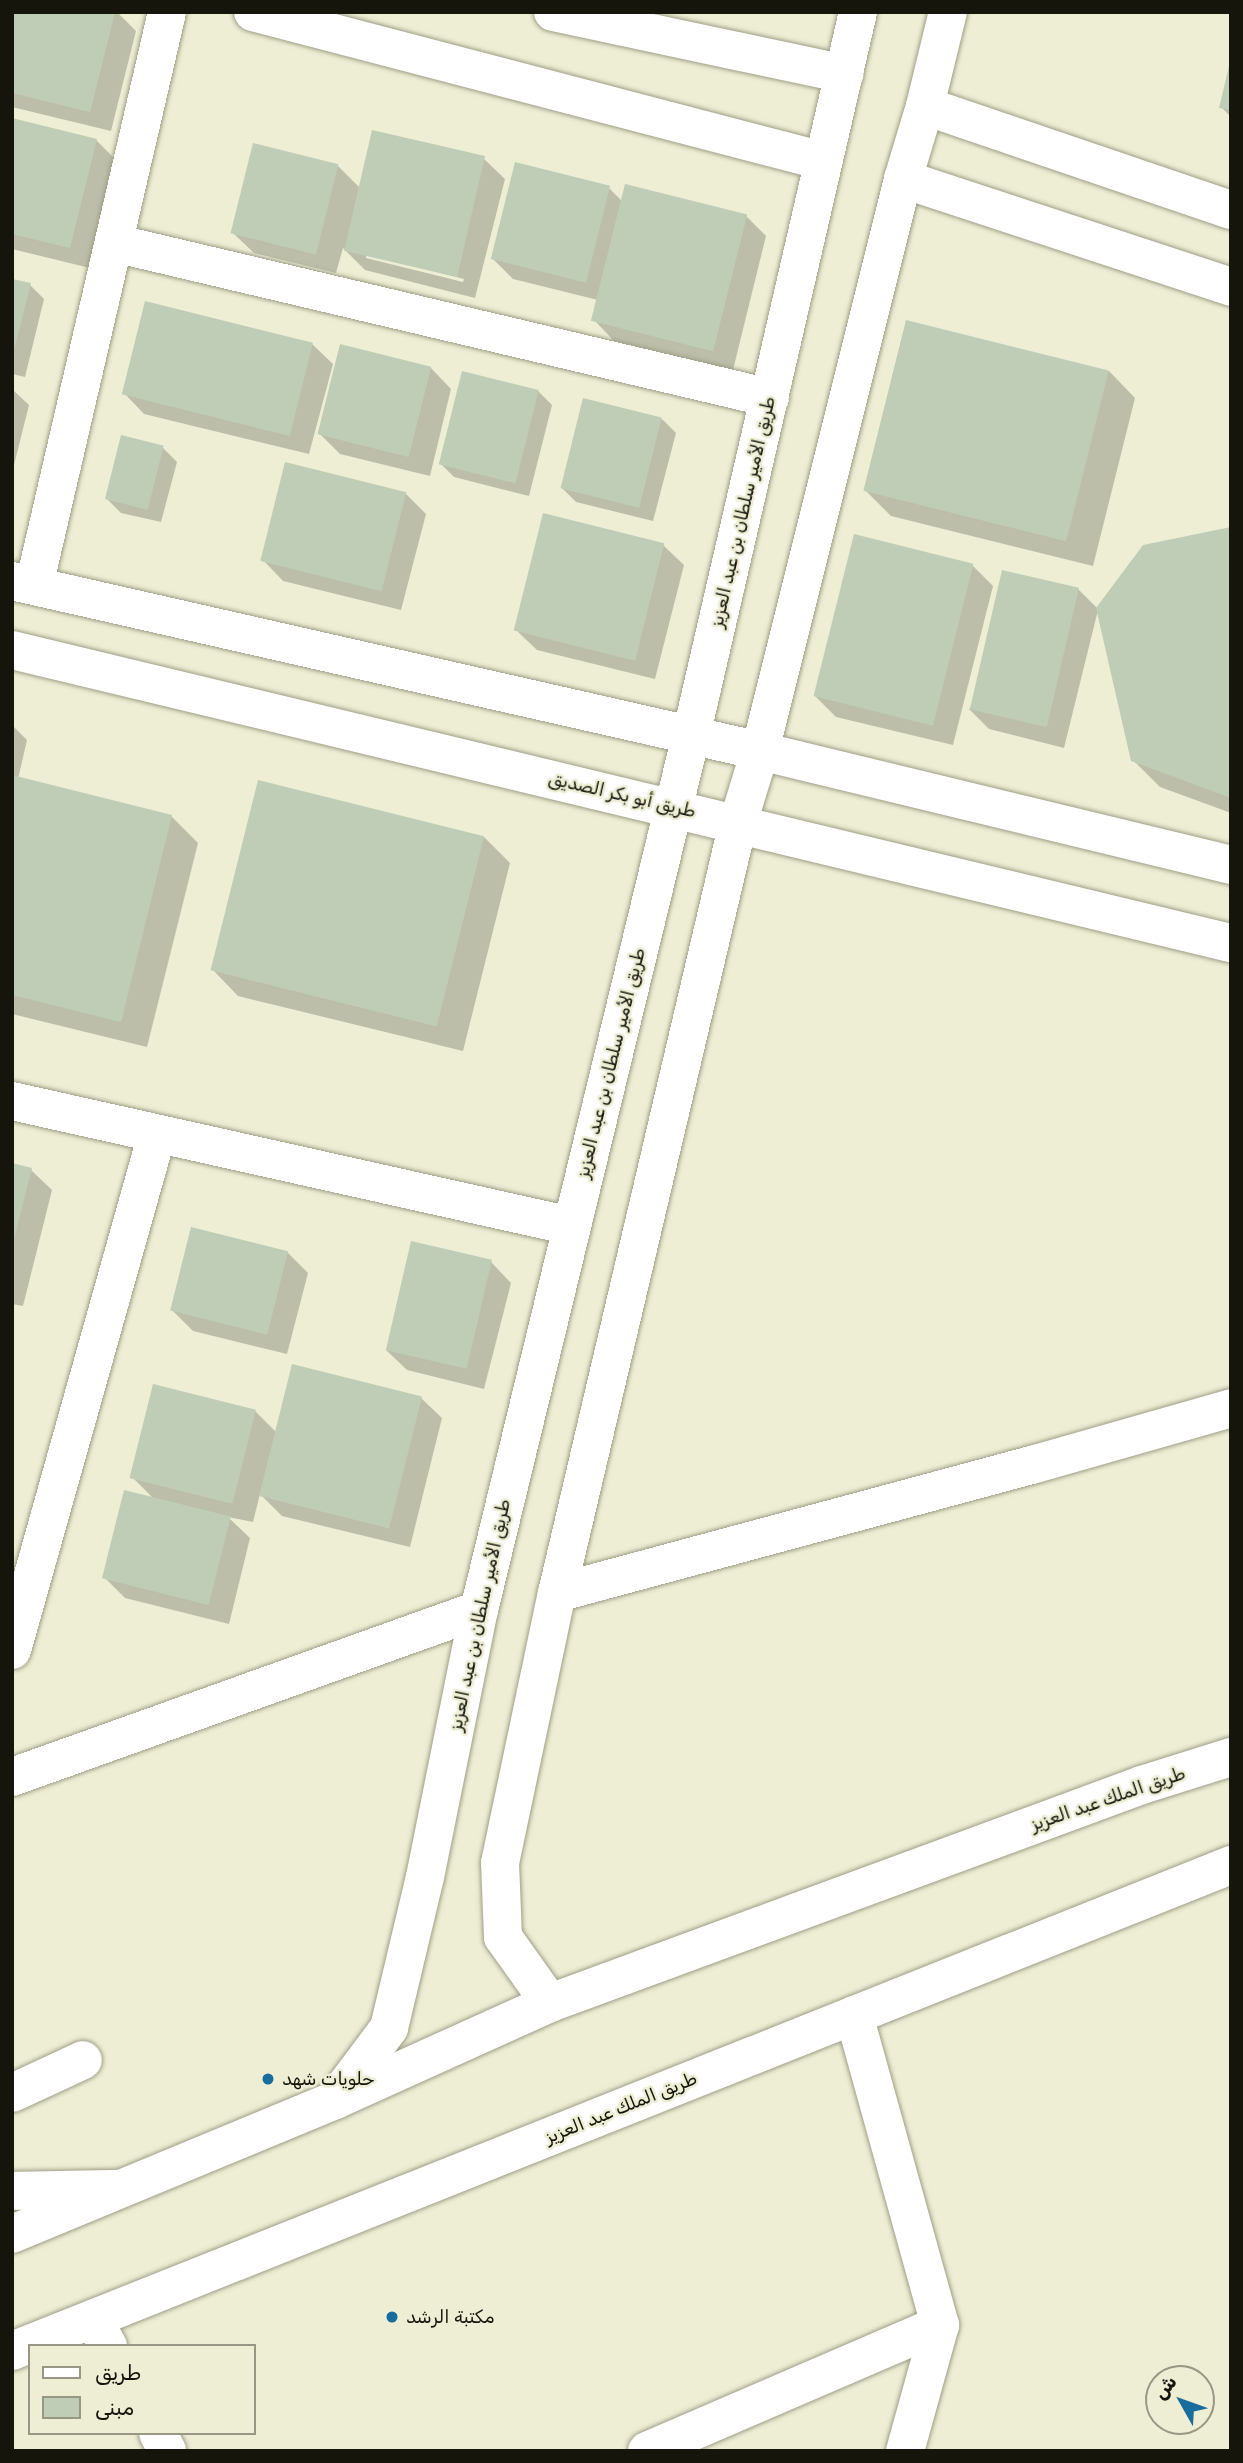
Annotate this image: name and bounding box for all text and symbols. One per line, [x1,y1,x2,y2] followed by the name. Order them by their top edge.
[706,394,780,630] street label: طريق الأمير سلطان بن عبد العزيز
[546,768,698,822] street label: طريق أبو بكر الصديق
[572,946,650,1180] street label: طريق الأمير سلطان بن عبد العزيز
[445,1497,515,1733] street label: طريق الأمير سلطان بن عبد العزيز
[1028,1762,1188,1836] street label: طريق الملك عبد العزيز
[282,2068,375,2090] place label: حلويات شهد
[542,2068,700,2148] street label: طريق الملك عبد العزيز
[260,2071,276,2087] marker: حلويات شهد
[406,2306,495,2328] place label: مكتبة الرشد
[384,2309,400,2325] marker: مكتبة الرشد
[28,2344,256,2435] legend
[95,2360,141,2385] text: طريق
[1145,2365,1215,2435] north arrow
[1149,2371,1182,2404] text: ش
[95,2395,134,2420] text: مبنى

